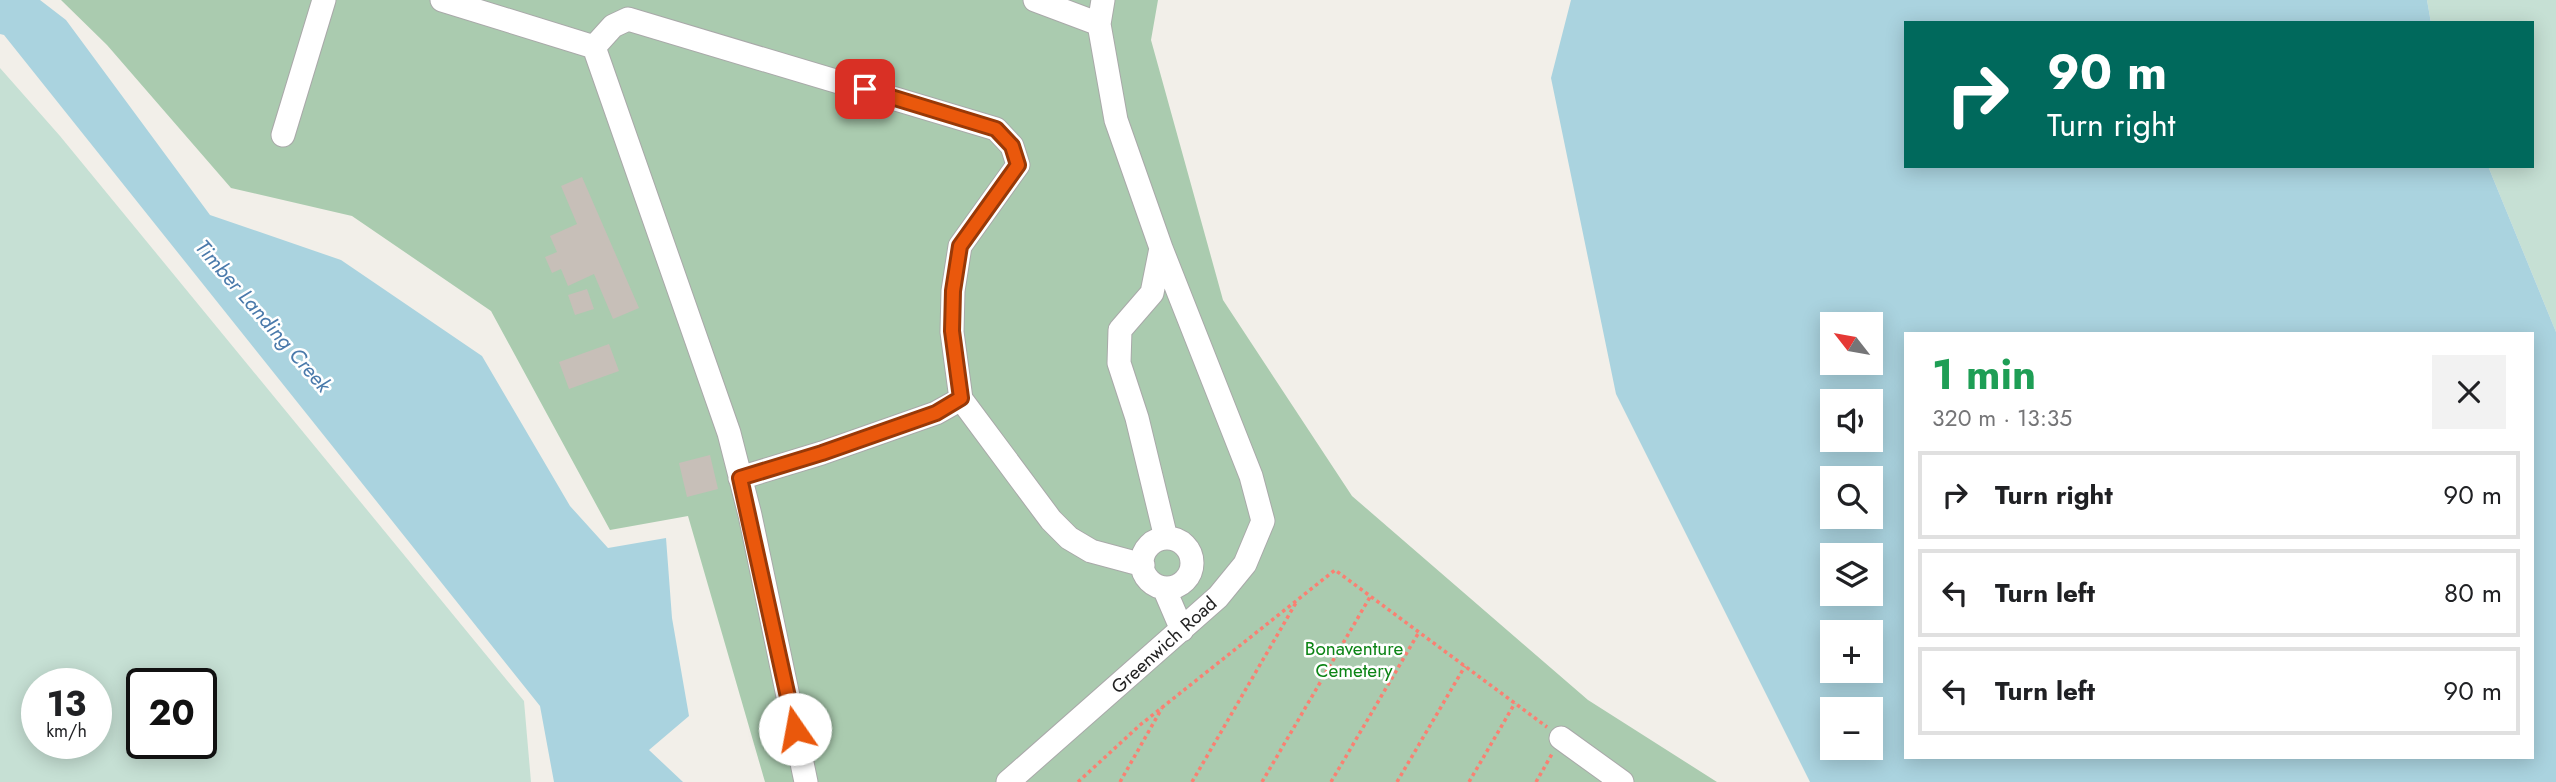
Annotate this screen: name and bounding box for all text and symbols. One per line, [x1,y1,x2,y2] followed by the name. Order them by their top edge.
[2047,37,2167,107] text: 90 m
[1932,49,2023,140] icon: right
[835,59,895,119] pin
[846,70,884,108] icon: arrive
[2047,102,2176,148] text: Turn right
[188,233,339,400] water label: Timber Landing Creek
[1820,312,1883,374] north arrow
[1820,312,1883,760] map controls
[1932,344,2036,405] text: 1 min
[2432,355,2506,429] button: close
[1820,389,1883,452] button: sound
[1932,401,2072,435] text: 320 m · 13:35
[1820,466,1883,529] button: search
[1936,476,1974,514] icon: right
[1995,476,2113,514] text: Turn right
[2443,476,2502,514] text: 90 m
[1820,543,1883,606] button: layers
[1936,574,1974,612] icon: left
[1995,574,2095,612] text: Turn left
[2444,574,2502,612] text: 80 m
[1105,590,1223,700] street label: Greenwich Road
[1820,620,1883,683] button: +
[1305,635,1403,684] park label: Bonaventure Cemetery
[126,668,217,759] speed limit sign: 20
[1936,672,1974,710] icon: left
[1995,672,2095,710] text: Turn left
[2443,672,2502,710] text: 90 m
[47,679,86,729] text: 13
[758,692,832,766] position arrow
[1820,697,1883,760] button: −
[46,718,87,744] text: km/h

